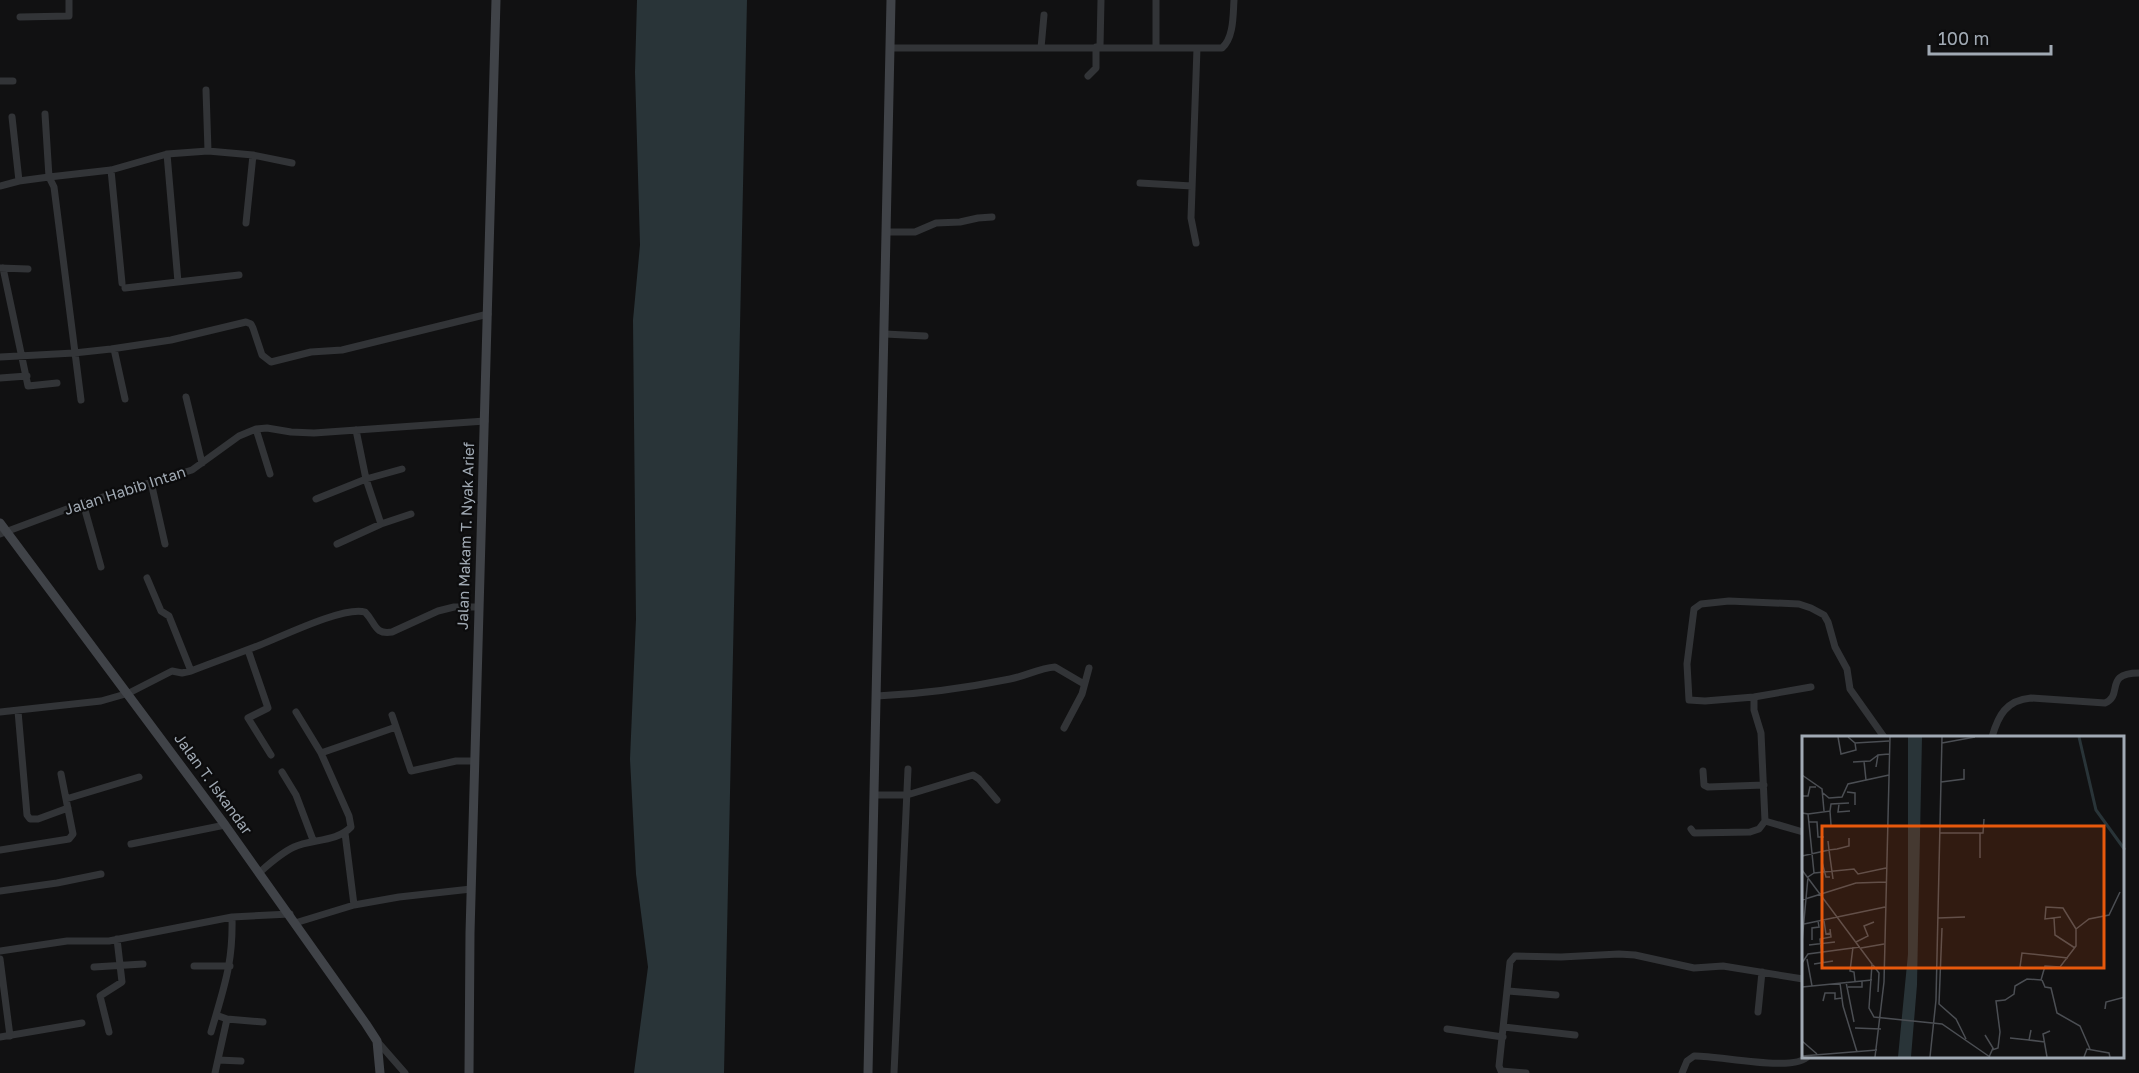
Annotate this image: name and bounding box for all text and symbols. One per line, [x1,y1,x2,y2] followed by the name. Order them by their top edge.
[1929,18,2050,56] scale bar
[1938,27,1989,49] text: 100 m
[453,441,477,630] street label: Jalan Makam T. Nyak Arief
[62,462,188,518] street label: Jalan Habib Intan
[171,729,257,838] street label: Jalan T. Iskandar
[1802,736,2124,1058] inset map

